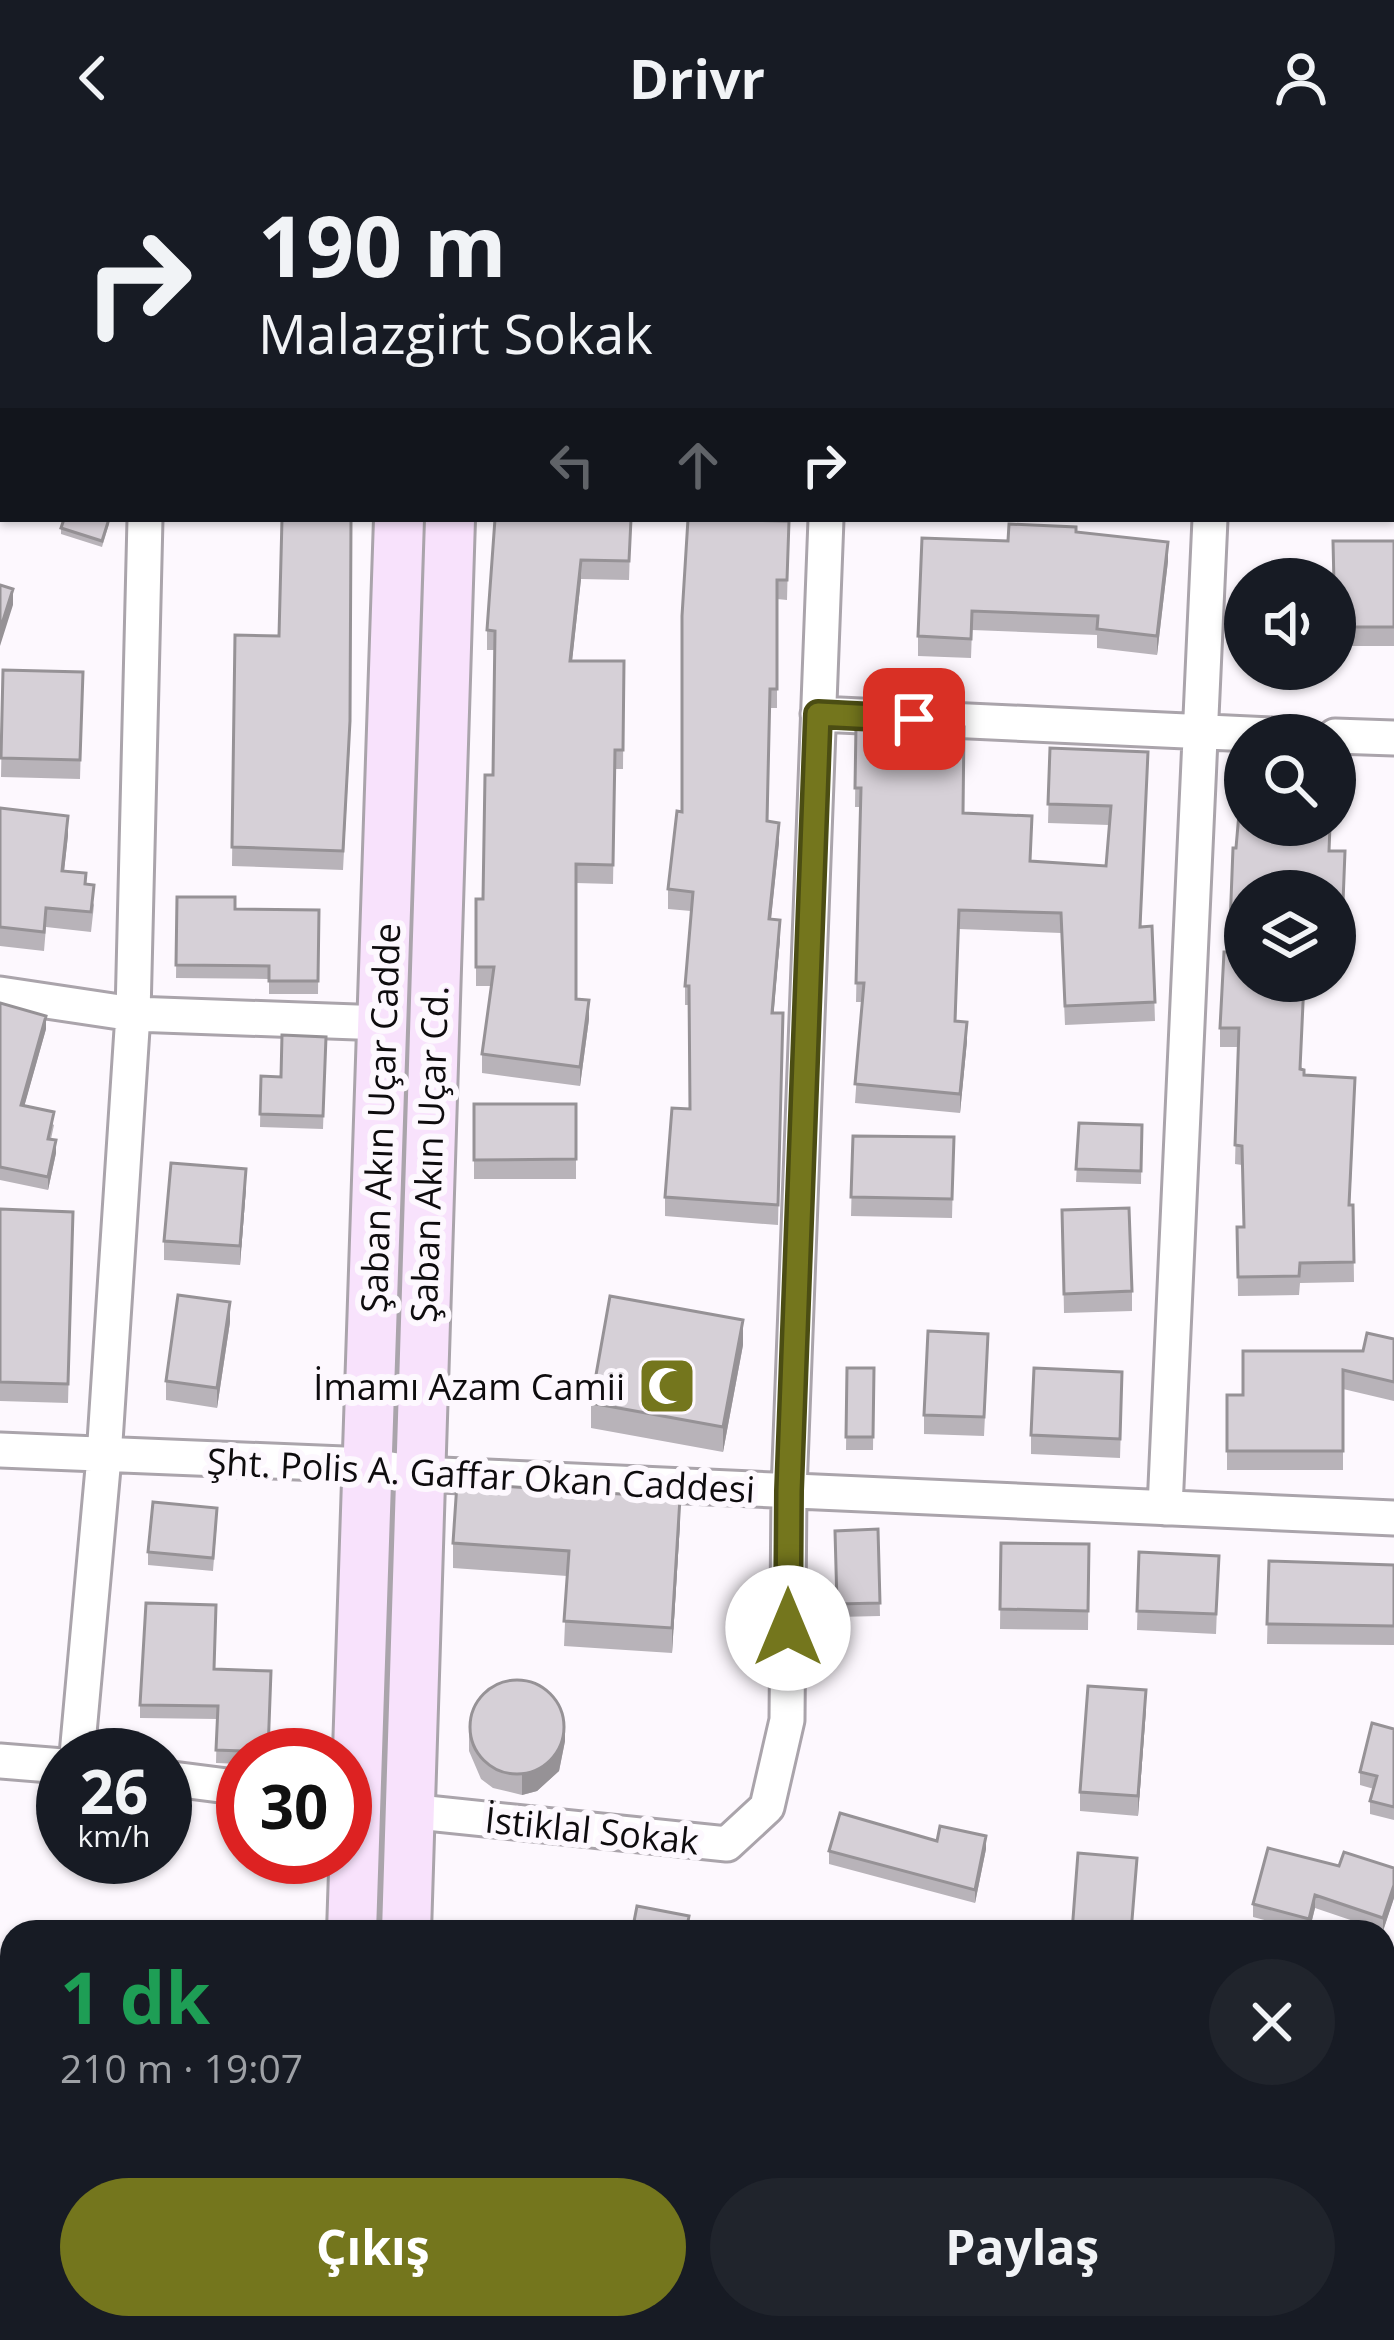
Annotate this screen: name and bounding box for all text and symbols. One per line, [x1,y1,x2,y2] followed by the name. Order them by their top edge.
[629,41,765,115] text: Drivr
[60,45,126,111] icon: back
[1268,45,1334,111] icon: person
[258,187,506,302] text: 190 m
[60,204,216,360] icon: right
[258,296,653,370] text: Malazgirt Sokak
[539,432,605,498] icon: left
[665,432,731,498] icon: ahead
[791,432,857,498] icon: right
[1224,558,1356,1002] map controls
[1224,558,1356,690] button: sound
[863,668,965,770] pin
[881,686,947,752] icon: arrive
[1224,714,1356,846] button: search
[1224,870,1356,1002] button: layers
[349,922,411,1314] street label: Şaban Akın Uçar Cadde
[399,985,459,1323] street label: Şaban Akın Uçar Cd.
[636,1355,698,1417] mosque icon: İmamı Azam Camii
[313,1362,625,1411] place label: İmamı Azam Camii
[206,1436,756,1514] street label: Şht. Polis A. Gaffar Okan Caddesi
[725,1565,851,1691] position arrow
[216,1728,372,1884] speed limit sign: 30
[80,1750,148,1832] text: 26
[483,1794,701,1866] street label: İstiklal Sokak
[78,1815,150,1856] text: km/h
[60,1947,210,2045] text: 1 dk
[1209,1959,1335,2085] button: close
[60,2041,303,2094] text: 210 m · 19:07
[60,2178,686,2316] button: Çıkış
[710,2178,1335,2316] button: Paylaş

